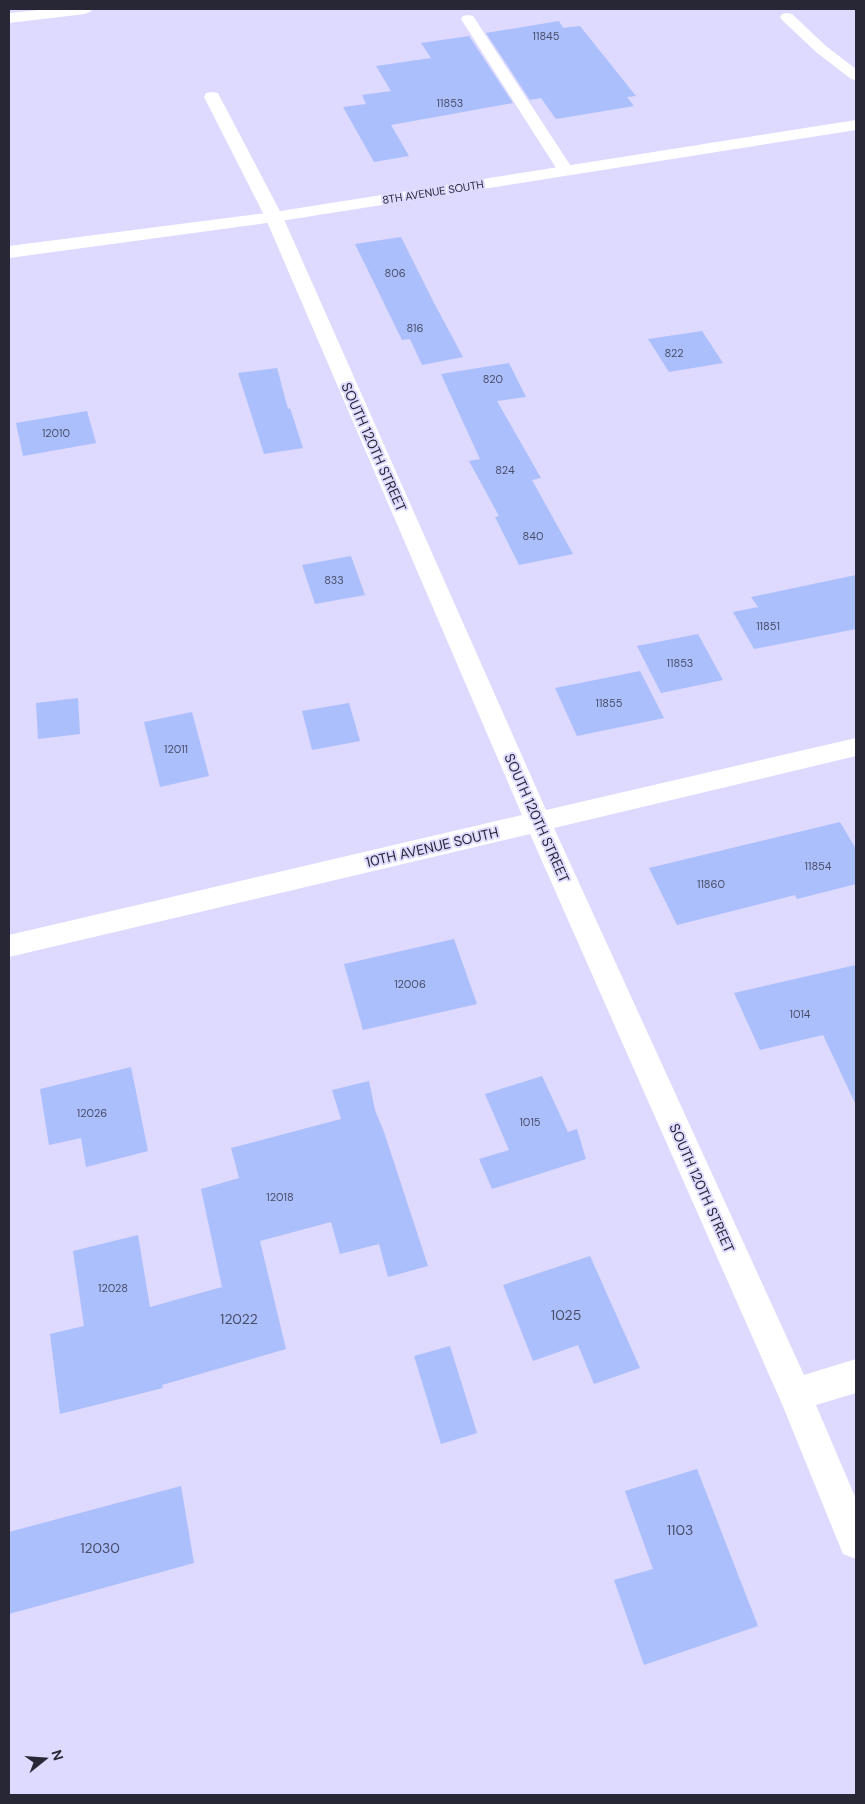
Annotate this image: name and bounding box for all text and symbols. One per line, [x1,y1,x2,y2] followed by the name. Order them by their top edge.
[533,29,560,43] house number: 11845
[437,96,463,110] house number: 11853
[381,177,485,207] street label: 8TH AVENUE SOUTH
[384,266,406,280] house number: 806
[407,321,423,335] house number: 816
[664,346,684,360] house number: 822
[483,372,503,386] house number: 820
[337,380,411,514] street label: SOUTH 120TH STREET
[42,426,70,440] house number: 12010
[495,463,515,477] house number: 824
[523,529,543,543] house number: 840
[324,573,344,587] house number: 833
[756,619,780,633] house number: 11851
[667,656,693,670] house number: 11853
[596,696,623,710] house number: 11855
[164,742,188,756] house number: 12011
[500,751,574,885] street label: SOUTH 120TH STREET
[364,823,500,871] street label: 10TH AVENUE SOUTH
[805,859,832,873] house number: 11854
[697,877,725,891] house number: 11860
[394,977,426,991] house number: 12006
[789,1007,811,1021] house number: 1014
[77,1106,107,1120] house number: 12026
[519,1115,541,1129] house number: 1015
[665,1121,739,1255] street label: SOUTH 120TH STREET
[266,1190,294,1204] house number: 12018
[98,1281,128,1295] house number: 12028
[551,1306,581,1324] house number: 1025
[220,1310,258,1328] house number: 12022
[667,1521,693,1539] house number: 1103
[80,1539,120,1557] house number: 12030
[20,1734,70,1784] north arrow
[47,1748,68,1763] text: N

